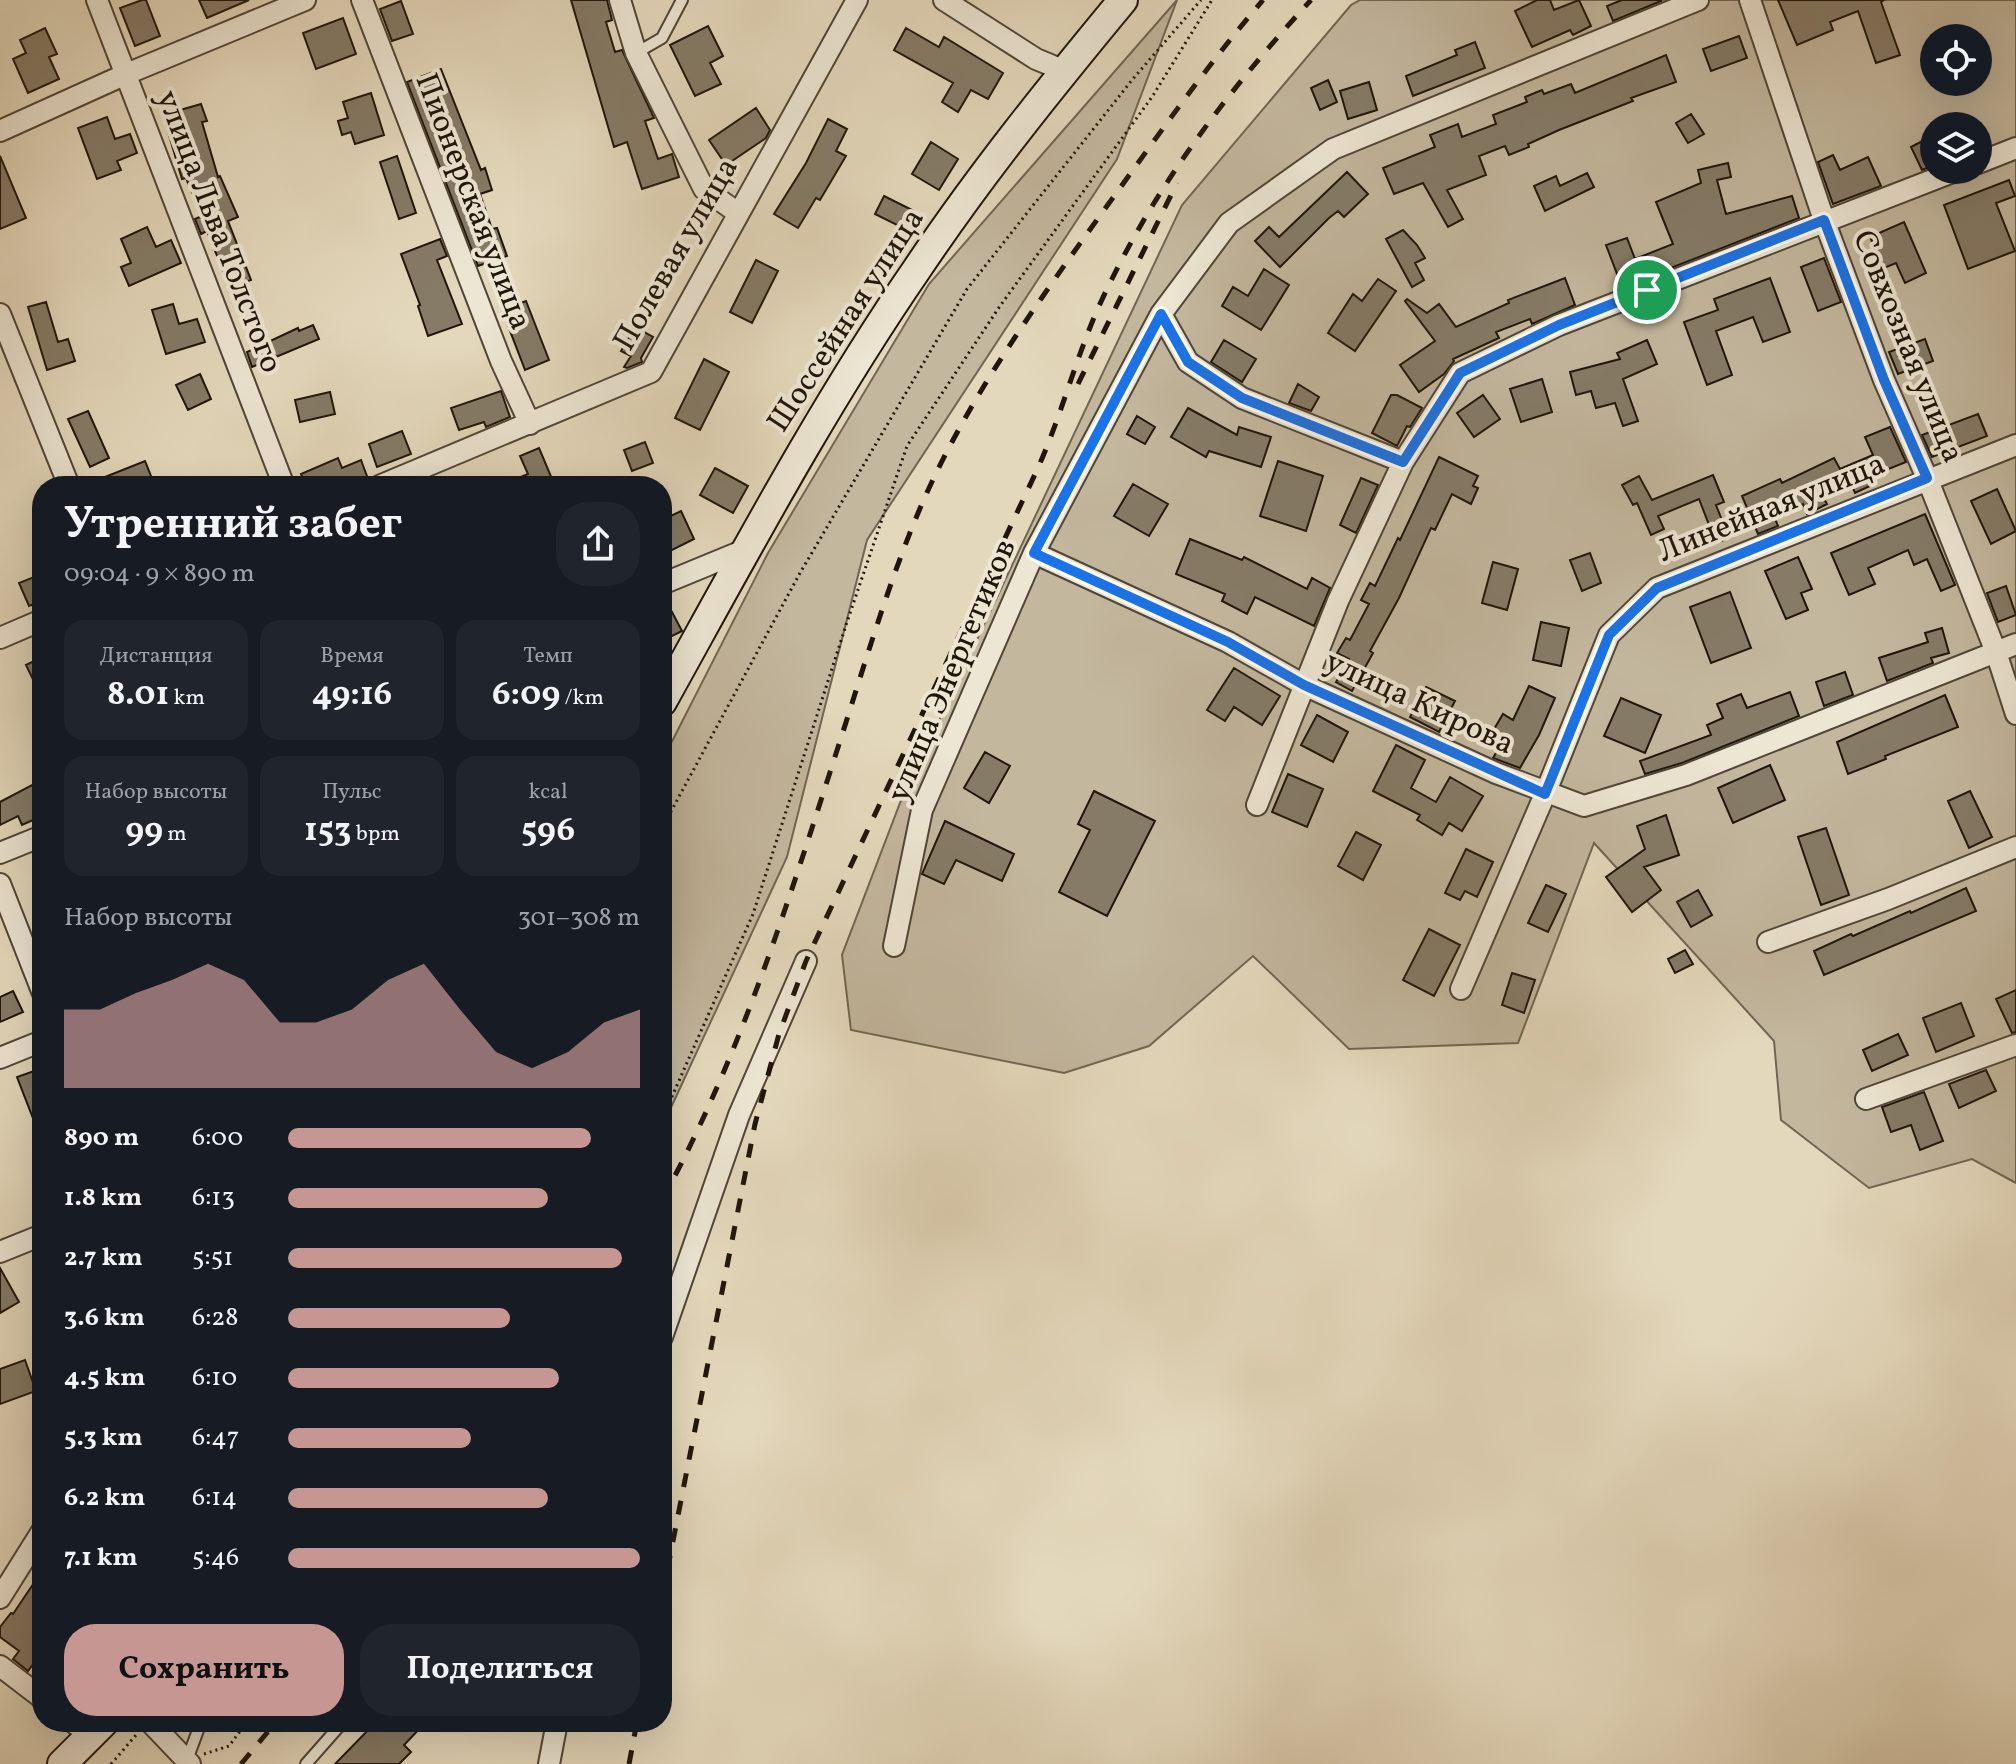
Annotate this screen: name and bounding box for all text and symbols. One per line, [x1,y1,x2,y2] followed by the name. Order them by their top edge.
[1920,24,1992,184] map controls
[1920,24,1992,96] button: locate
[403,67,541,337] street label: Пионерская улица
[144,84,292,380] street label: улица Льва Толстого
[1920,112,1992,184] button: layers
[604,150,750,360] street label: Полевая улица
[758,200,936,442] street label: Шоссейная улица
[1840,224,1974,470] street label: Совхозная улица
[1613,256,1681,324] pin
[1625,268,1669,312] icon: arrive
[1652,443,1892,575] street label: Линейная улица
[64,495,402,556] text: Утренний забег
[556,502,640,586] button: share
[878,533,1028,809] street label: улица Энергетиков
[64,556,255,592] text: 09:04 · 9 × 890 m
[99,641,213,672] text: Дистанция
[320,641,384,672] text: Время
[523,641,573,672] text: Темп
[1317,641,1521,767] street label: улица Кирова
[107,672,169,719] text: 8.01
[312,672,392,719] text: 49:16
[492,672,560,719] text: 6:09
[169,683,205,714] text: km
[560,683,604,714] text: /km
[85,777,227,808] text: Набор высоты
[322,777,382,808] text: Пульс
[528,777,568,808] text: kcal
[125,808,163,855] text: 99
[304,808,351,855] text: 153
[521,808,575,855] text: 596
[163,819,187,850] text: m
[351,819,400,850] text: bpm
[64,900,232,936] text: Набор высоты
[518,900,640,936] text: 301–308 m
[64,1120,139,1156] text: 890 m
[192,1120,243,1156] text: 6:00
[64,1180,142,1216] text: 1.8 km
[192,1180,235,1216] text: 6:13
[64,1240,143,1276] text: 2.7 km
[192,1240,233,1276] text: 5:51
[64,1300,145,1336] text: 3.6 km
[192,1300,238,1336] text: 6:28
[64,1360,146,1396] text: 4.5 km
[192,1360,237,1396] text: 6:10
[64,1420,143,1456] text: 5.3 km
[192,1420,239,1456] text: 6:47
[64,1480,145,1516] text: 6.2 km
[192,1480,237,1516] text: 6:14
[64,1540,138,1576] text: 7.1 km
[192,1540,239,1576] text: 5:46
[64,1624,344,1716] button: Сохранить
[360,1624,640,1716] button: Поделиться

